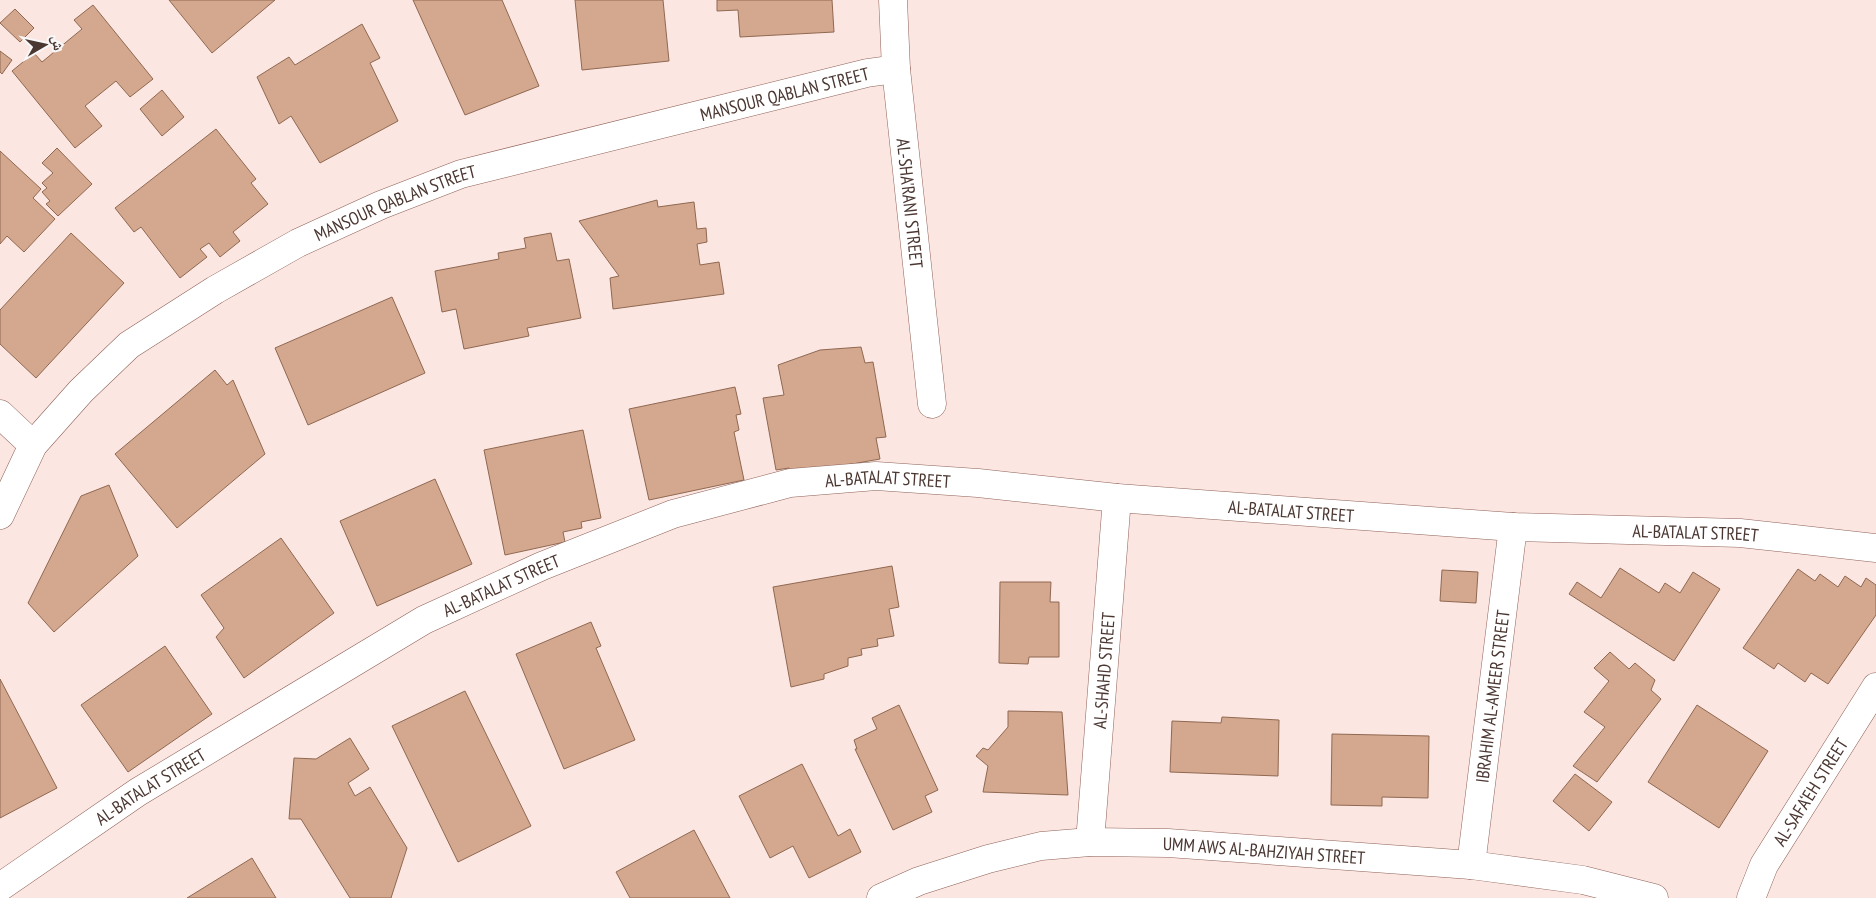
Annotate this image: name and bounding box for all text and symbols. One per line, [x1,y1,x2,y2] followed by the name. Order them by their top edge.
[20,20,70,70] north arrow
[48,34,68,52] text: ش
[698,61,871,126] street label: MANSOUR QABLAN STREET
[892,137,929,269] street label: AL-SHA'RANI STREET
[310,159,478,246] street label: MANSOUR QABLAN STREET
[824,464,951,493] street label: AL-BATALAT STREET
[1227,495,1355,527] street label: AL-BATALAT STREET
[1632,519,1760,546] street label: AL-BATALAT STREET
[439,549,563,621] street label: AL-BATALAT STREET
[1470,609,1514,784] street label: IBRAHIM AL-AMEER STREET
[1087,611,1119,730] street label: AL-SHAHD STREET
[1768,734,1853,850] street label: AL-SAFA‘EH STREET
[91,743,209,830] street label: AL-BATALAT STREET
[1163,831,1366,869] street label: UMM AWS AL-BAHZIYAH STREET

